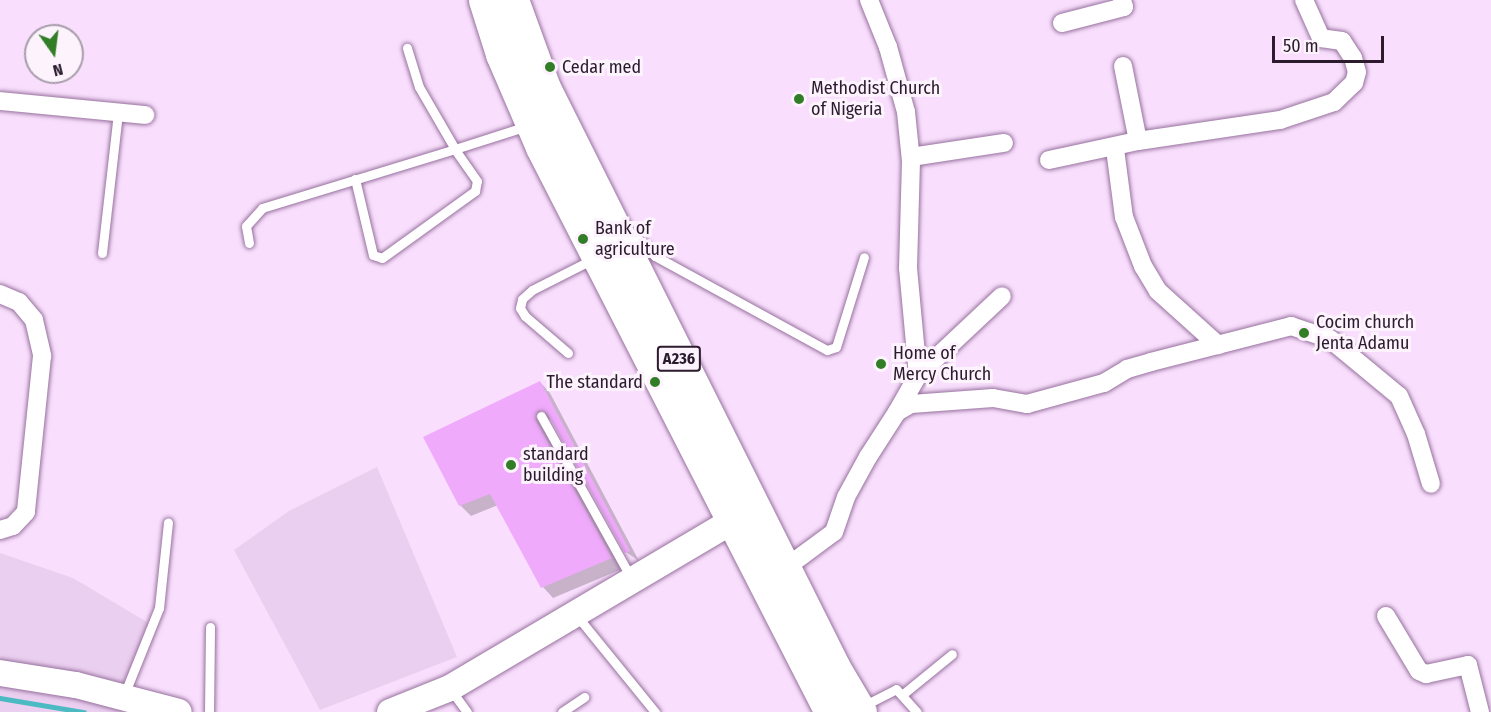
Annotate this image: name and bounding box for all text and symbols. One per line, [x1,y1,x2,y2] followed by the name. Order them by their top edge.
[24,24,84,84] north arrow
[1275,24,1388,62] scale bar
[1283,35,1319,57] text: 50 m
[562,56,641,78] place label: Cedar med
[51,60,65,80] text: N
[543,60,557,74] marker: Cedar med
[811,78,940,121] place label: Methodist Church of Nigeria
[792,92,806,106] marker: Methodist Church of Nigeria
[595,218,675,260] place label: Bank of agriculture
[576,232,590,246] marker: Bank of agriculture
[1316,312,1414,354] place label: Cocim church Jenta Adamu
[1297,326,1311,340] marker: Cocim church Jenta Adamu
[893,343,991,386] place label: Home of Mercy Church
[656,346,702,372] road number: A236
[874,357,888,371] marker: Home of Mercy Church
[546,371,643,393] place label: The standard
[648,375,662,389] marker: The standard
[523,444,589,486] place label: standard building
[504,458,518,472] marker: standard building

